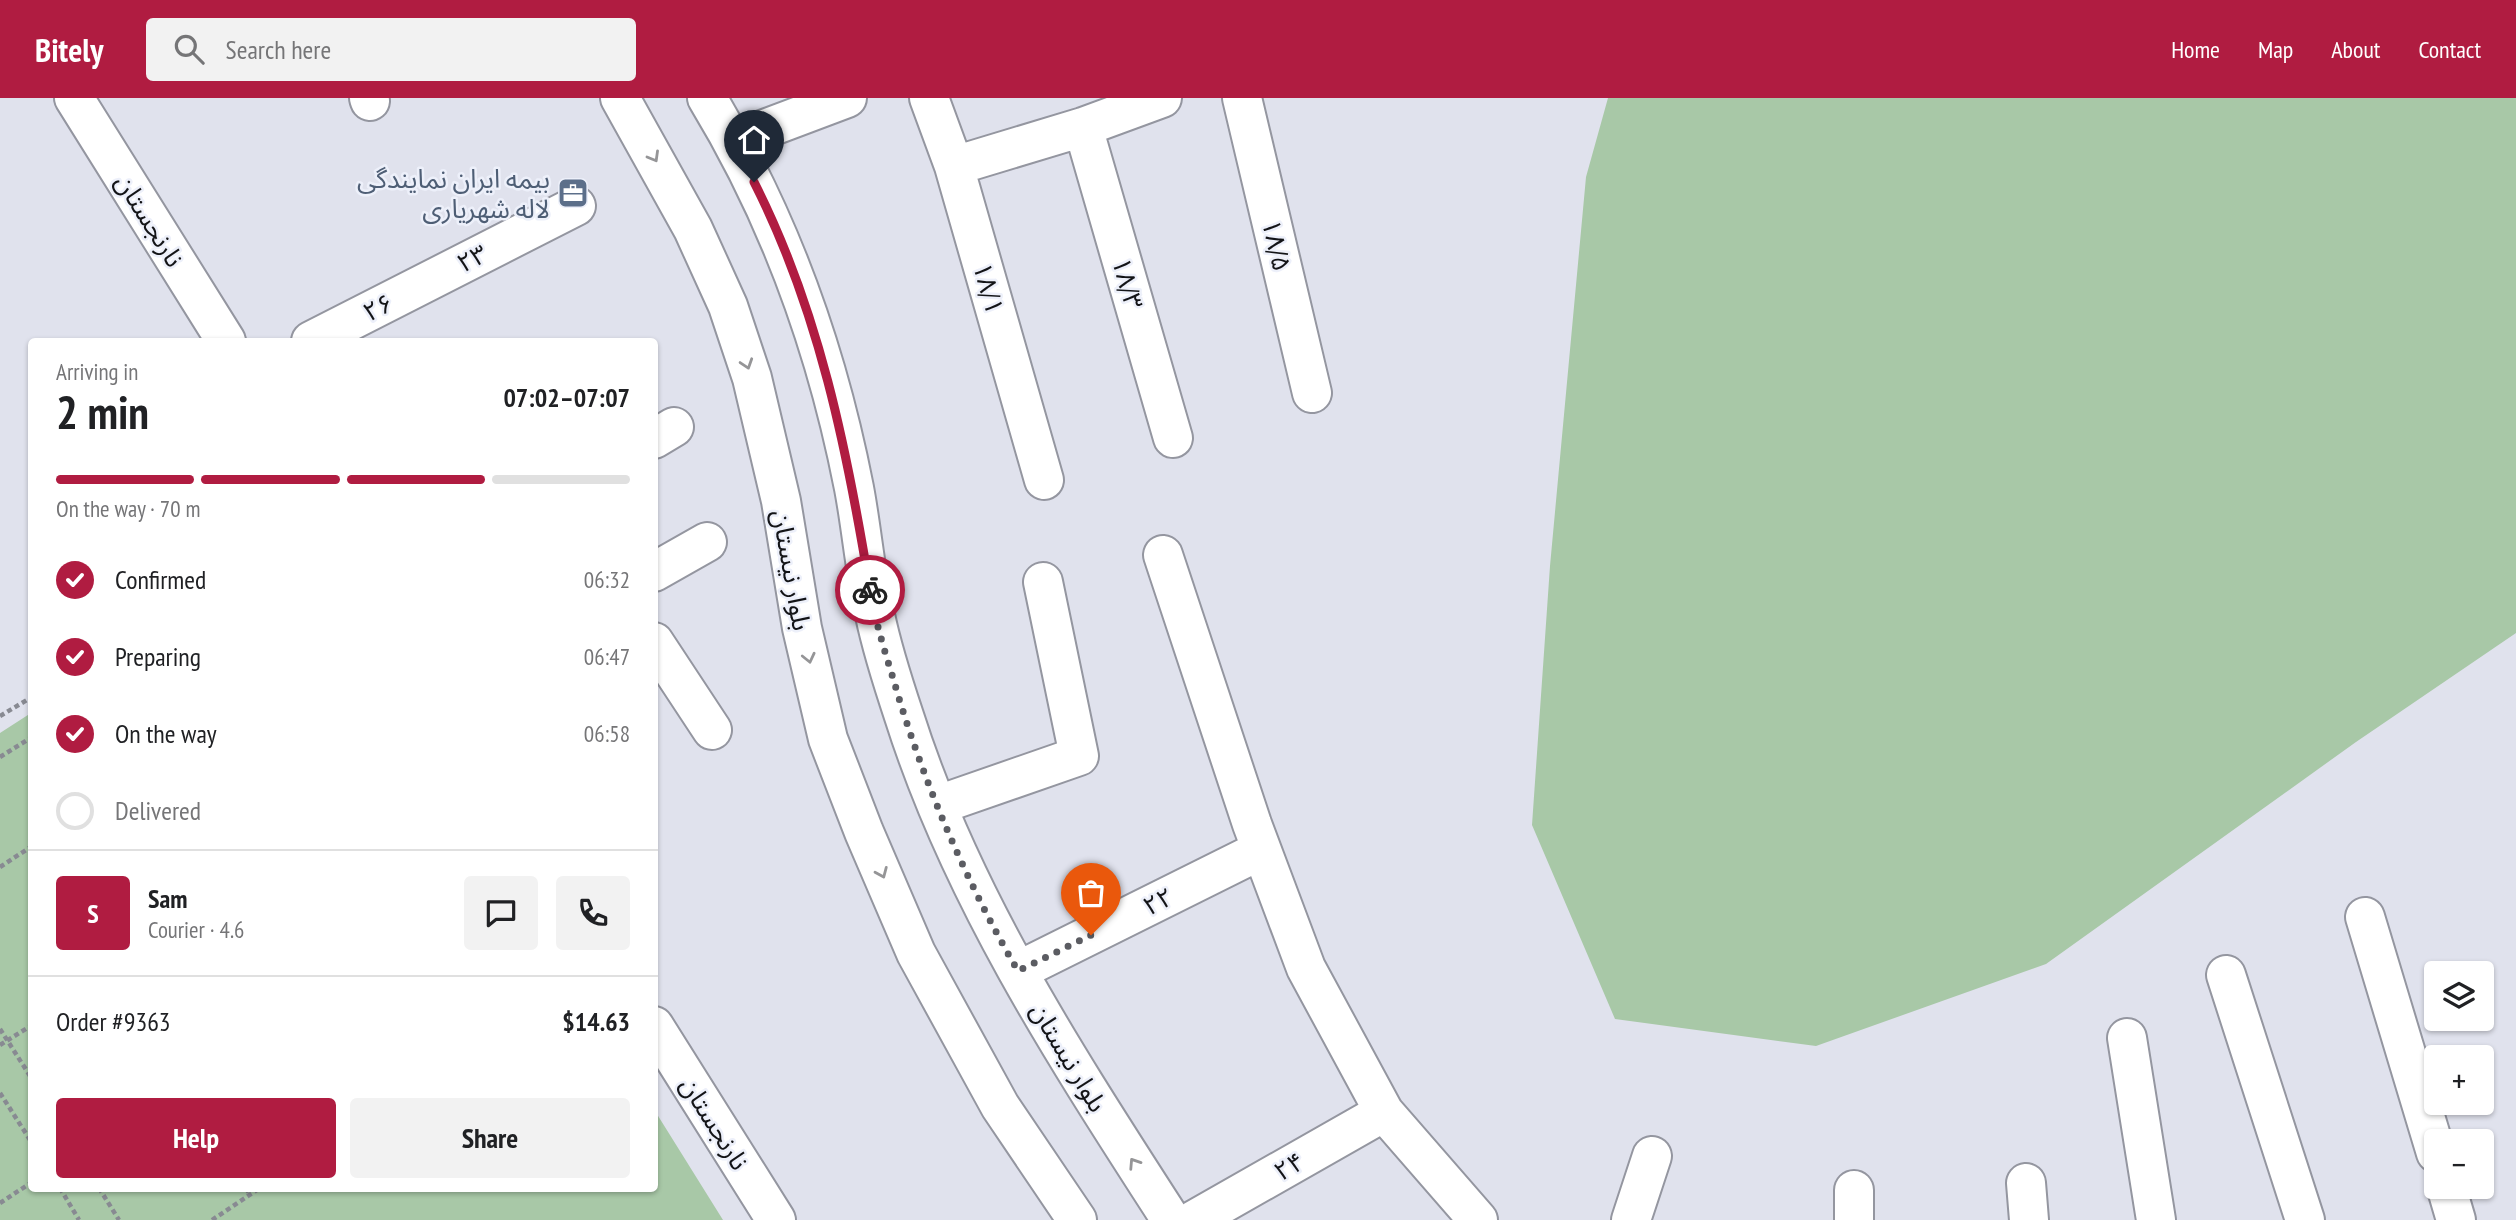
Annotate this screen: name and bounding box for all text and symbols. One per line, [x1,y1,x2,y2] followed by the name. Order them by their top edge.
[146,18,636,81] search box
[35,28,104,71] text: Bitely
[170,30,208,68] icon: search
[226,33,331,66] text: Search here
[2171,34,2220,65] text: Home
[2258,34,2293,65] text: Map
[2331,34,2380,65] text: About
[2418,34,2481,65] text: Contact
[724,110,784,182] pin
[735,121,773,159] icon: home
[646,150,659,162] one-way arrow
[357,162,550,225] place label: بیمه ایران نمایندگی لاله شهریاری
[108,167,192,273] street label: نارنجستان
[556,176,590,210] office icon: بیمه ایران نمایندگی لاله شهریاری
[1255,216,1299,274] street label: ۱۸/۵
[451,237,493,279] street label: ۲۳
[1105,253,1151,313] street label: ۱۸/۳
[966,258,1012,318] street label: ۱۸/۱
[357,286,399,328] street label: ۲۶
[56,357,138,386] text: Arriving in
[739,357,753,370] one-way arrow
[503,381,630,414] text: 07:02–07:07
[56,382,149,442] text: 2 min
[56,494,200,523] text: On the way · 70 m
[765,507,819,633] street label: بلوار نیستان
[835,555,905,625] courier
[56,561,94,599] icon: check
[115,563,206,596] text: Confirmed
[584,565,630,594] text: 06:32
[851,571,889,609] icon: bike
[56,638,94,676] icon: check
[115,640,201,673] text: Preparing
[584,642,630,671] text: 06:47
[801,652,815,664] one-way arrow
[56,715,94,753] icon: check
[115,717,217,750] text: On the way
[584,719,630,748] text: 06:58
[115,794,201,827] text: Delivered
[1061,863,1121,935] pin
[873,867,887,879] one-way arrow
[1072,874,1110,912] icon: bag
[464,876,538,950] button: chat
[556,876,630,950] button: phone
[1137,880,1179,922] street label: ۲۲
[148,882,187,915] text: Sam
[87,897,99,930] text: S
[148,915,244,944] text: Courier · 4.6
[2424,961,2494,1199] map controls
[2424,961,2494,1031] button: layers
[1023,996,1115,1118] street label: بلوار نیستان
[56,1005,171,1038] text: Order #9363
[562,1005,630,1038] text: $14.63
[2424,1045,2494,1115] button: +
[673,1070,757,1176] street label: نارنجستان
[56,1098,336,1178] button: Help
[350,1098,630,1178] button: Share
[2424,1129,2494,1199] button: −
[1268,1144,1310,1188] street label: ۲۴
[1129,1157,1142,1170] one-way arrow

